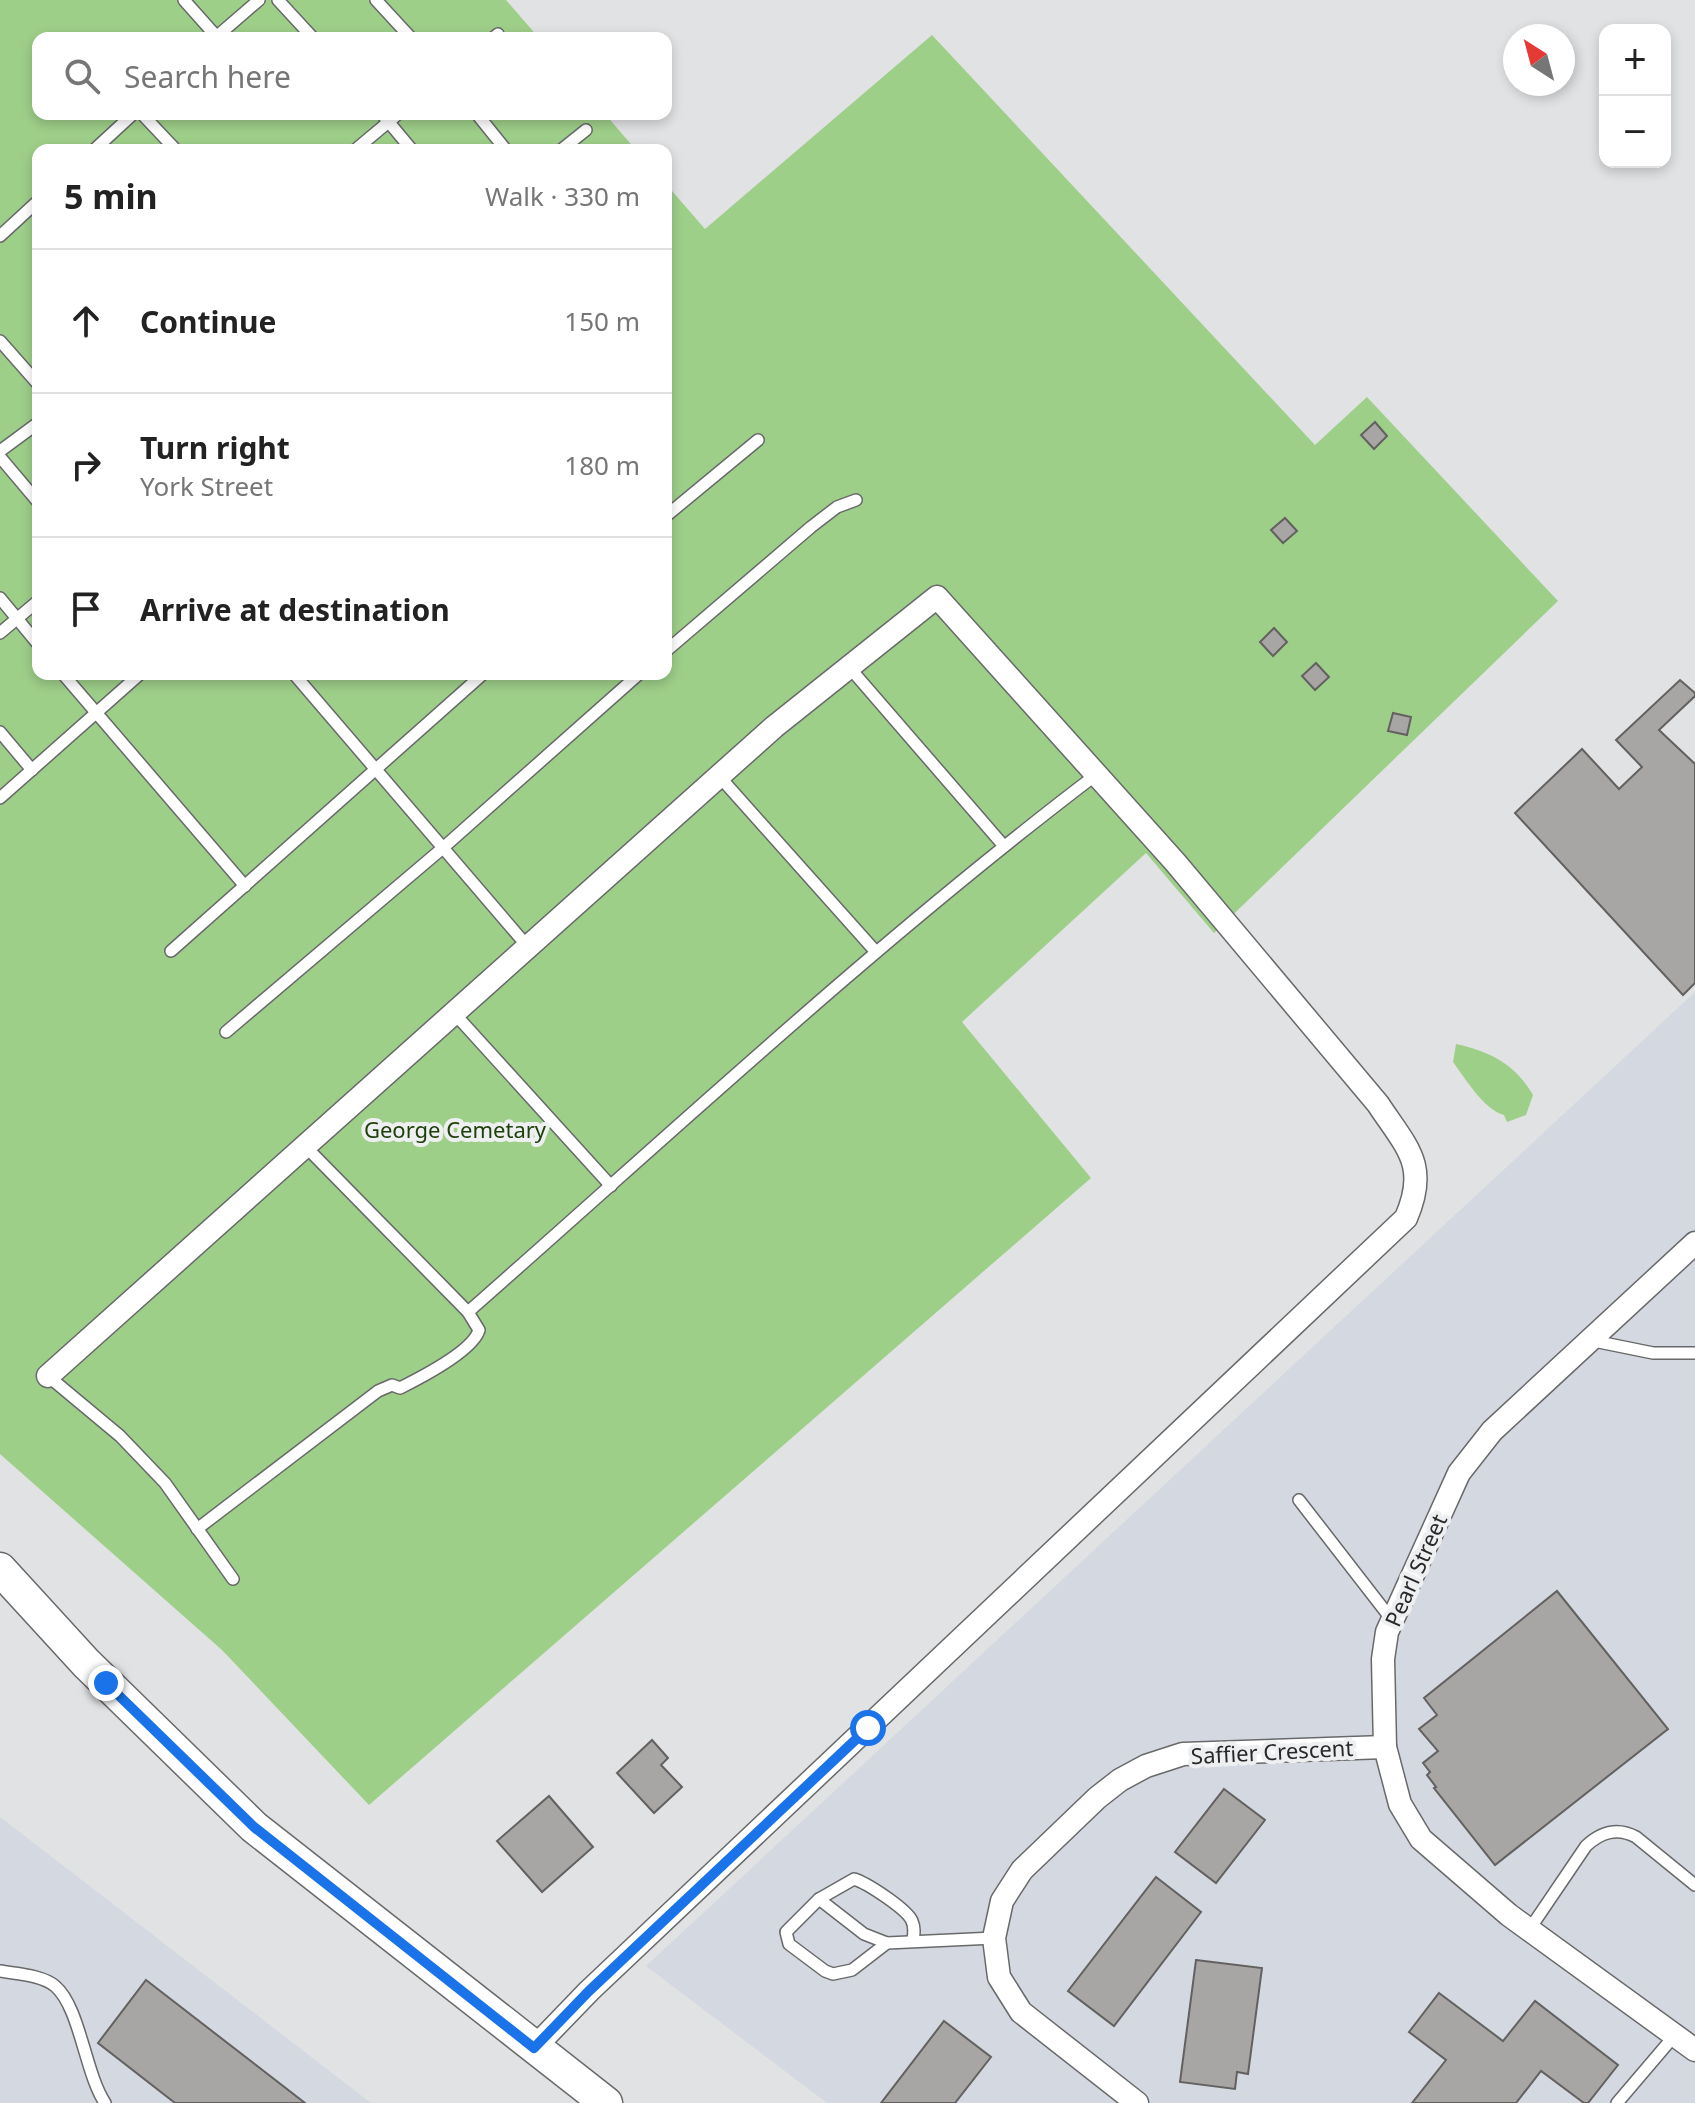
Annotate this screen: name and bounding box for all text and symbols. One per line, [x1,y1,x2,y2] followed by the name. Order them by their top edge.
[1503,24,1575,96] north arrow
[1599,24,1671,168] map controls
[1599,24,1671,96] button: +
[32,32,672,120] search box
[60,54,104,98] icon: search
[124,56,291,97] text: Search here
[1599,96,1671,168] button: −
[64,173,158,219] text: 5 min
[485,178,640,214] text: Walk · 330 m
[64,299,108,343] icon: ahead
[140,301,276,342] text: Continue
[564,303,640,339] text: 150 m
[140,427,290,468] text: Turn right
[64,443,108,487] icon: right
[564,447,640,483] text: 180 m
[140,468,273,504] text: York Street
[64,587,108,631] icon: arrive
[140,589,450,630] text: Arrive at destination
[364,1114,547,1144] park label: George Cemetary
[1377,1509,1453,1631] street label: Pearl Street
[88,1665,124,1701] route end
[850,1710,886,1746] route start
[1190,1732,1354,1770] street label: Saffier Crescent

